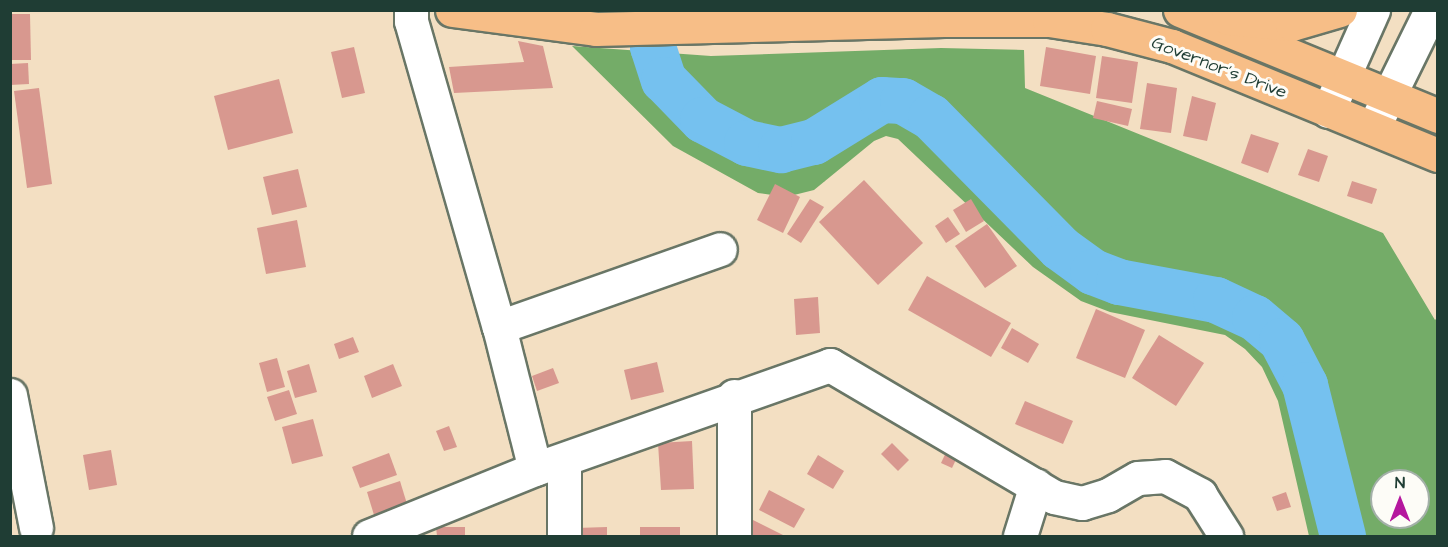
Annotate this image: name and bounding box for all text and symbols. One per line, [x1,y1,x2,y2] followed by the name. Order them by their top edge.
[1148,32,1290,104] street label: Governor's Drive
[1370,469,1430,529] north arrow
[1395,472,1405,494] text: N

